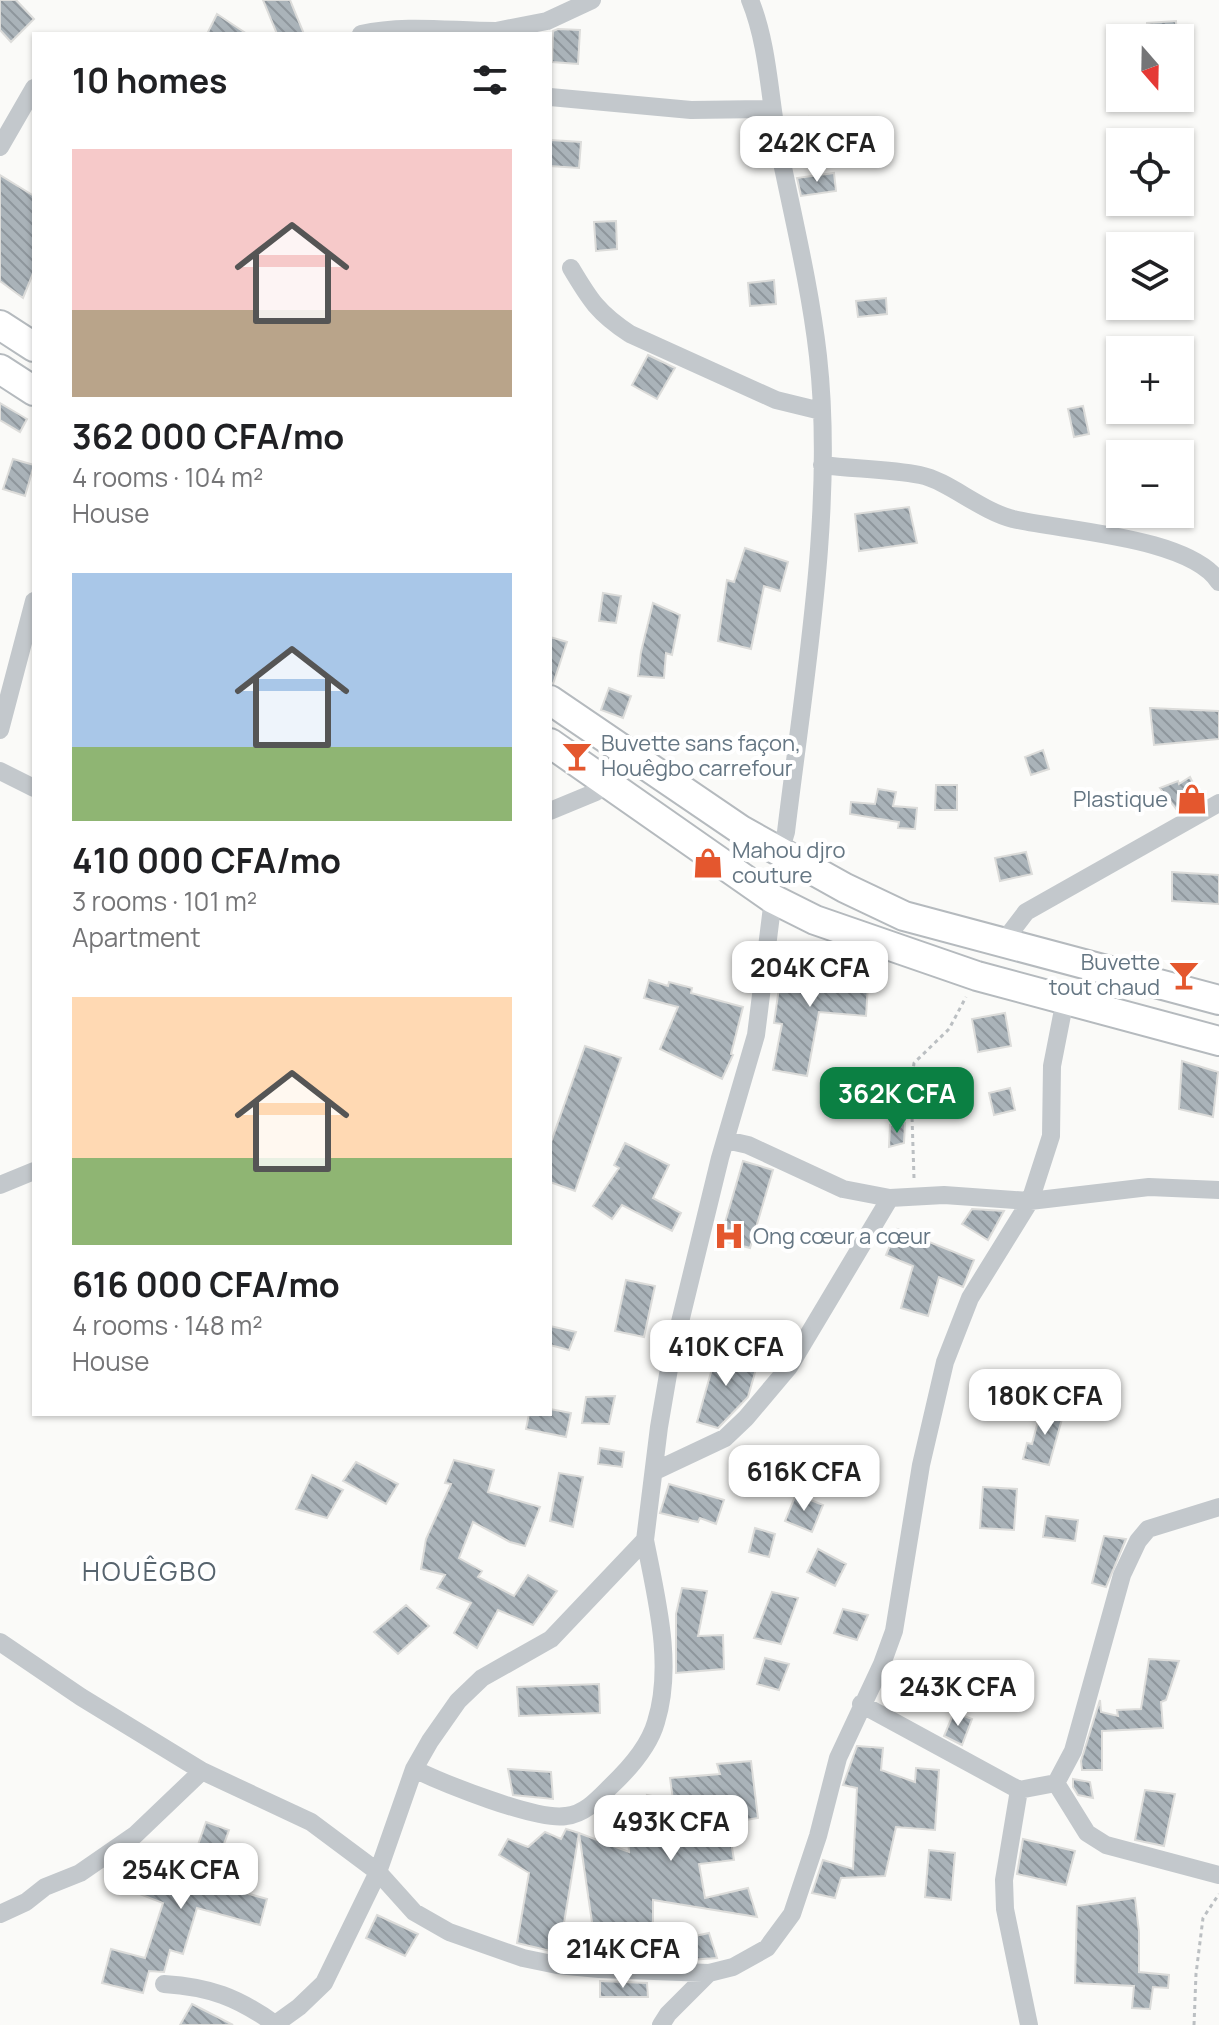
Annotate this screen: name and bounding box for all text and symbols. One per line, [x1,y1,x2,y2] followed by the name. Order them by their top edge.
[1106,24,1194,112] north arrow
[1106,24,1194,528] map controls
[72,57,228,103] text: 10 homes
[468,58,512,102] icon: filters
[734,116,900,184] pin: 242K CFA
[758,124,876,160] text: 242K CFA
[1106,128,1194,216] button: locate
[220,201,364,345] icon: home
[1106,232,1194,320] button: layers
[1106,336,1194,424] button: +
[72,413,344,459] text: 362 000 CFA/mo
[1106,440,1194,528] button: −
[72,459,263,495] text: 4 rooms · 104 m²
[72,495,149,531] text: House
[220,625,364,769] icon: home
[601,728,801,783] place label: Buvette sans façon, Houêgbo carrefour
[560,739,594,773] bar icon: Buvette sans façon, Houêgbo carrefour
[1175,782,1209,816] shop icon: Plastique
[1073,784,1168,814] place label: Plastique
[732,835,846,890] place label: Mahou djro couture
[72,837,341,883] text: 410 000 CFA/mo
[691,846,725,880] shop icon: Mahou djro couture
[72,883,257,919] text: 3 rooms · 101 m²
[72,919,201,955] text: Apartment
[727,941,893,1009] pin: 204K CFA
[1049,947,1160,1002] place label: Buvette tout chaud
[750,949,870,985] text: 204K CFA
[1167,958,1201,992] bar icon: Buvette tout chaud
[220,1049,364,1193] icon: home
[814,1067,980,1135] pin: 362K CFA
[838,1075,956,1111] text: 362K CFA
[712,1219,746,1253] hospital icon: Ong cœur a cœur
[753,1221,931,1251] place label: Ong cœur a cœur
[72,1261,340,1307] text: 616 000 CFA/mo
[72,1307,263,1343] text: 4 rooms · 148 m²
[643,1320,809,1388] pin: 410K CFA
[668,1328,784,1364] text: 410K CFA
[72,1343,149,1379] text: House
[962,1369,1128,1437] pin: 180K CFA
[987,1377,1103,1413] text: 180K CFA
[721,1445,887,1513] pin: 616K CFA
[747,1453,861,1489] text: 616K CFA
[82,1553,218,1589] district label: HOUÊGBO
[875,1660,1041,1728] pin: 243K CFA
[899,1668,1017,1704] text: 243K CFA
[588,1795,754,1863] pin: 493K CFA
[612,1803,730,1839] text: 493K CFA
[98,1843,264,1911] pin: 254K CFA
[122,1851,240,1887] text: 254K CFA
[540,1922,706,1990] pin: 214K CFA
[566,1930,680,1966] text: 214K CFA

